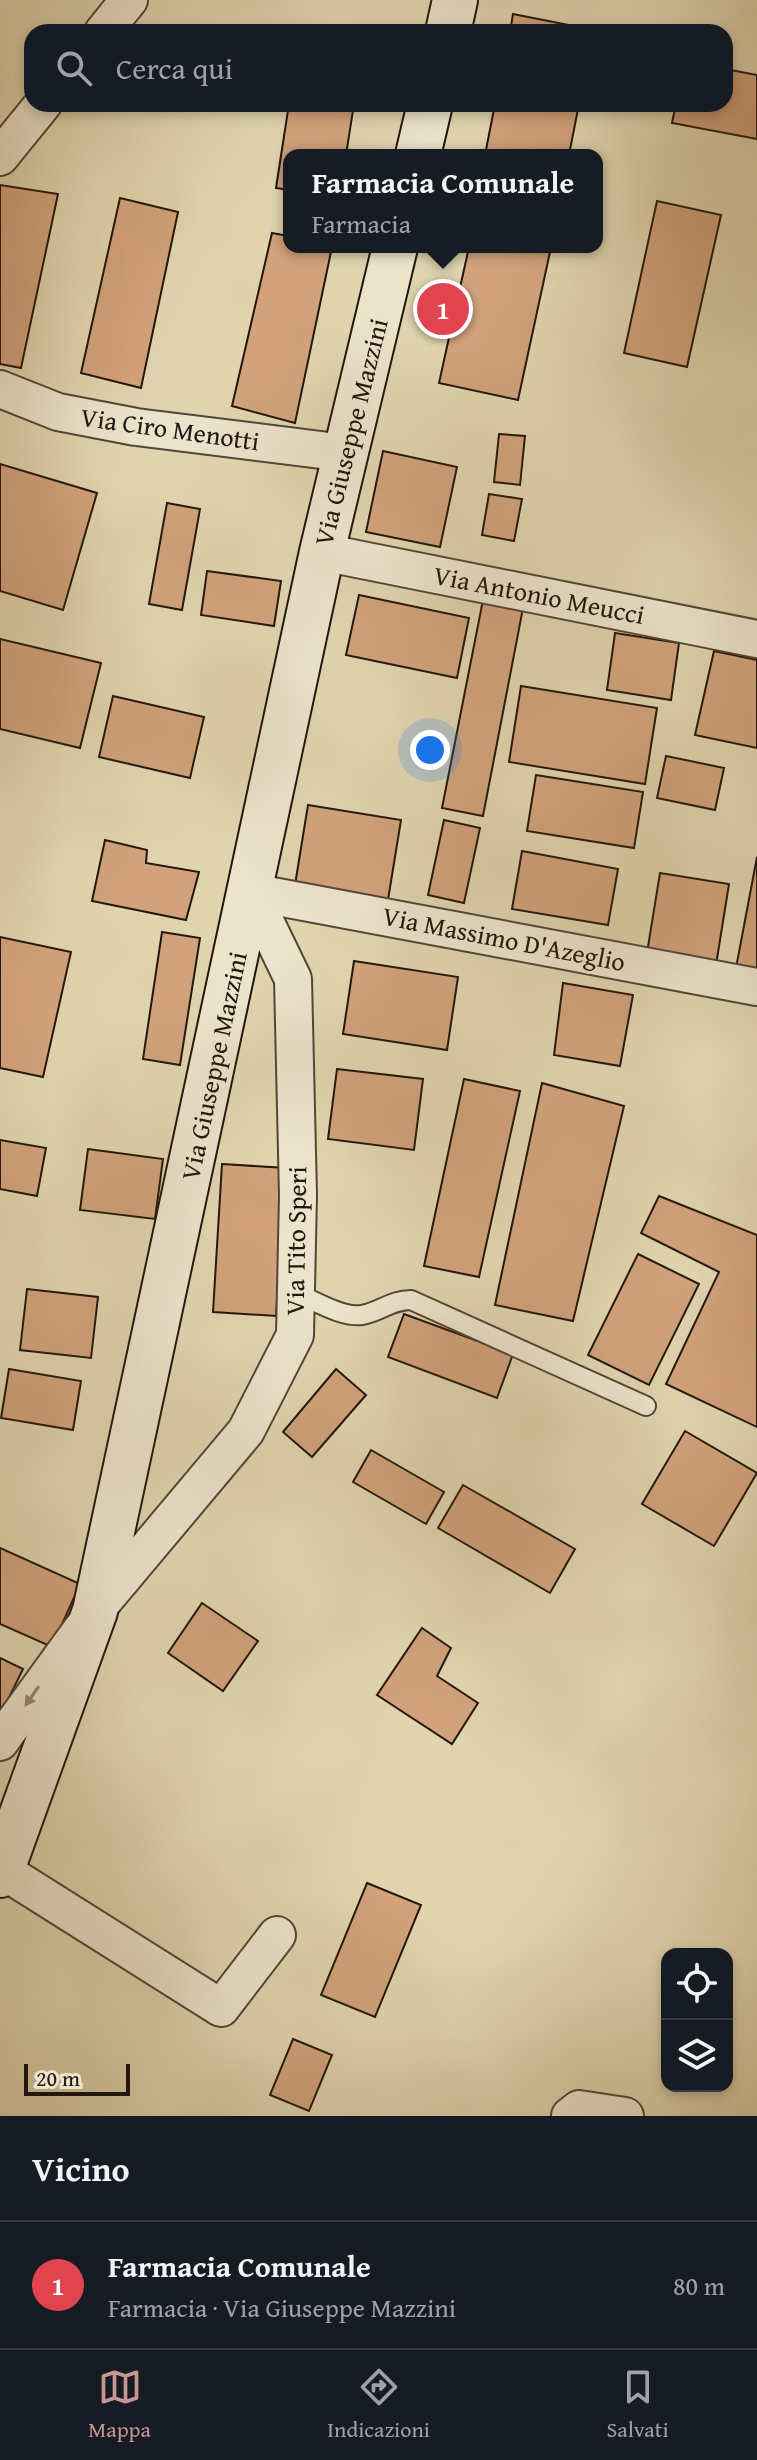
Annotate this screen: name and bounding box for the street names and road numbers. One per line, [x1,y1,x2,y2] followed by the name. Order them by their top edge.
[303,314,398,550] street label: Via Giuseppe Mazzini
[78,397,262,460] street label: Via Ciro Menotti
[430,555,648,634] street label: Via Antonio Meucci
[379,896,629,981] street label: Via Massimo D'Azeglio
[170,948,257,1184] street label: Via Giuseppe Mazzini
[275,1166,316,1316] street label: Via Tito Speri

